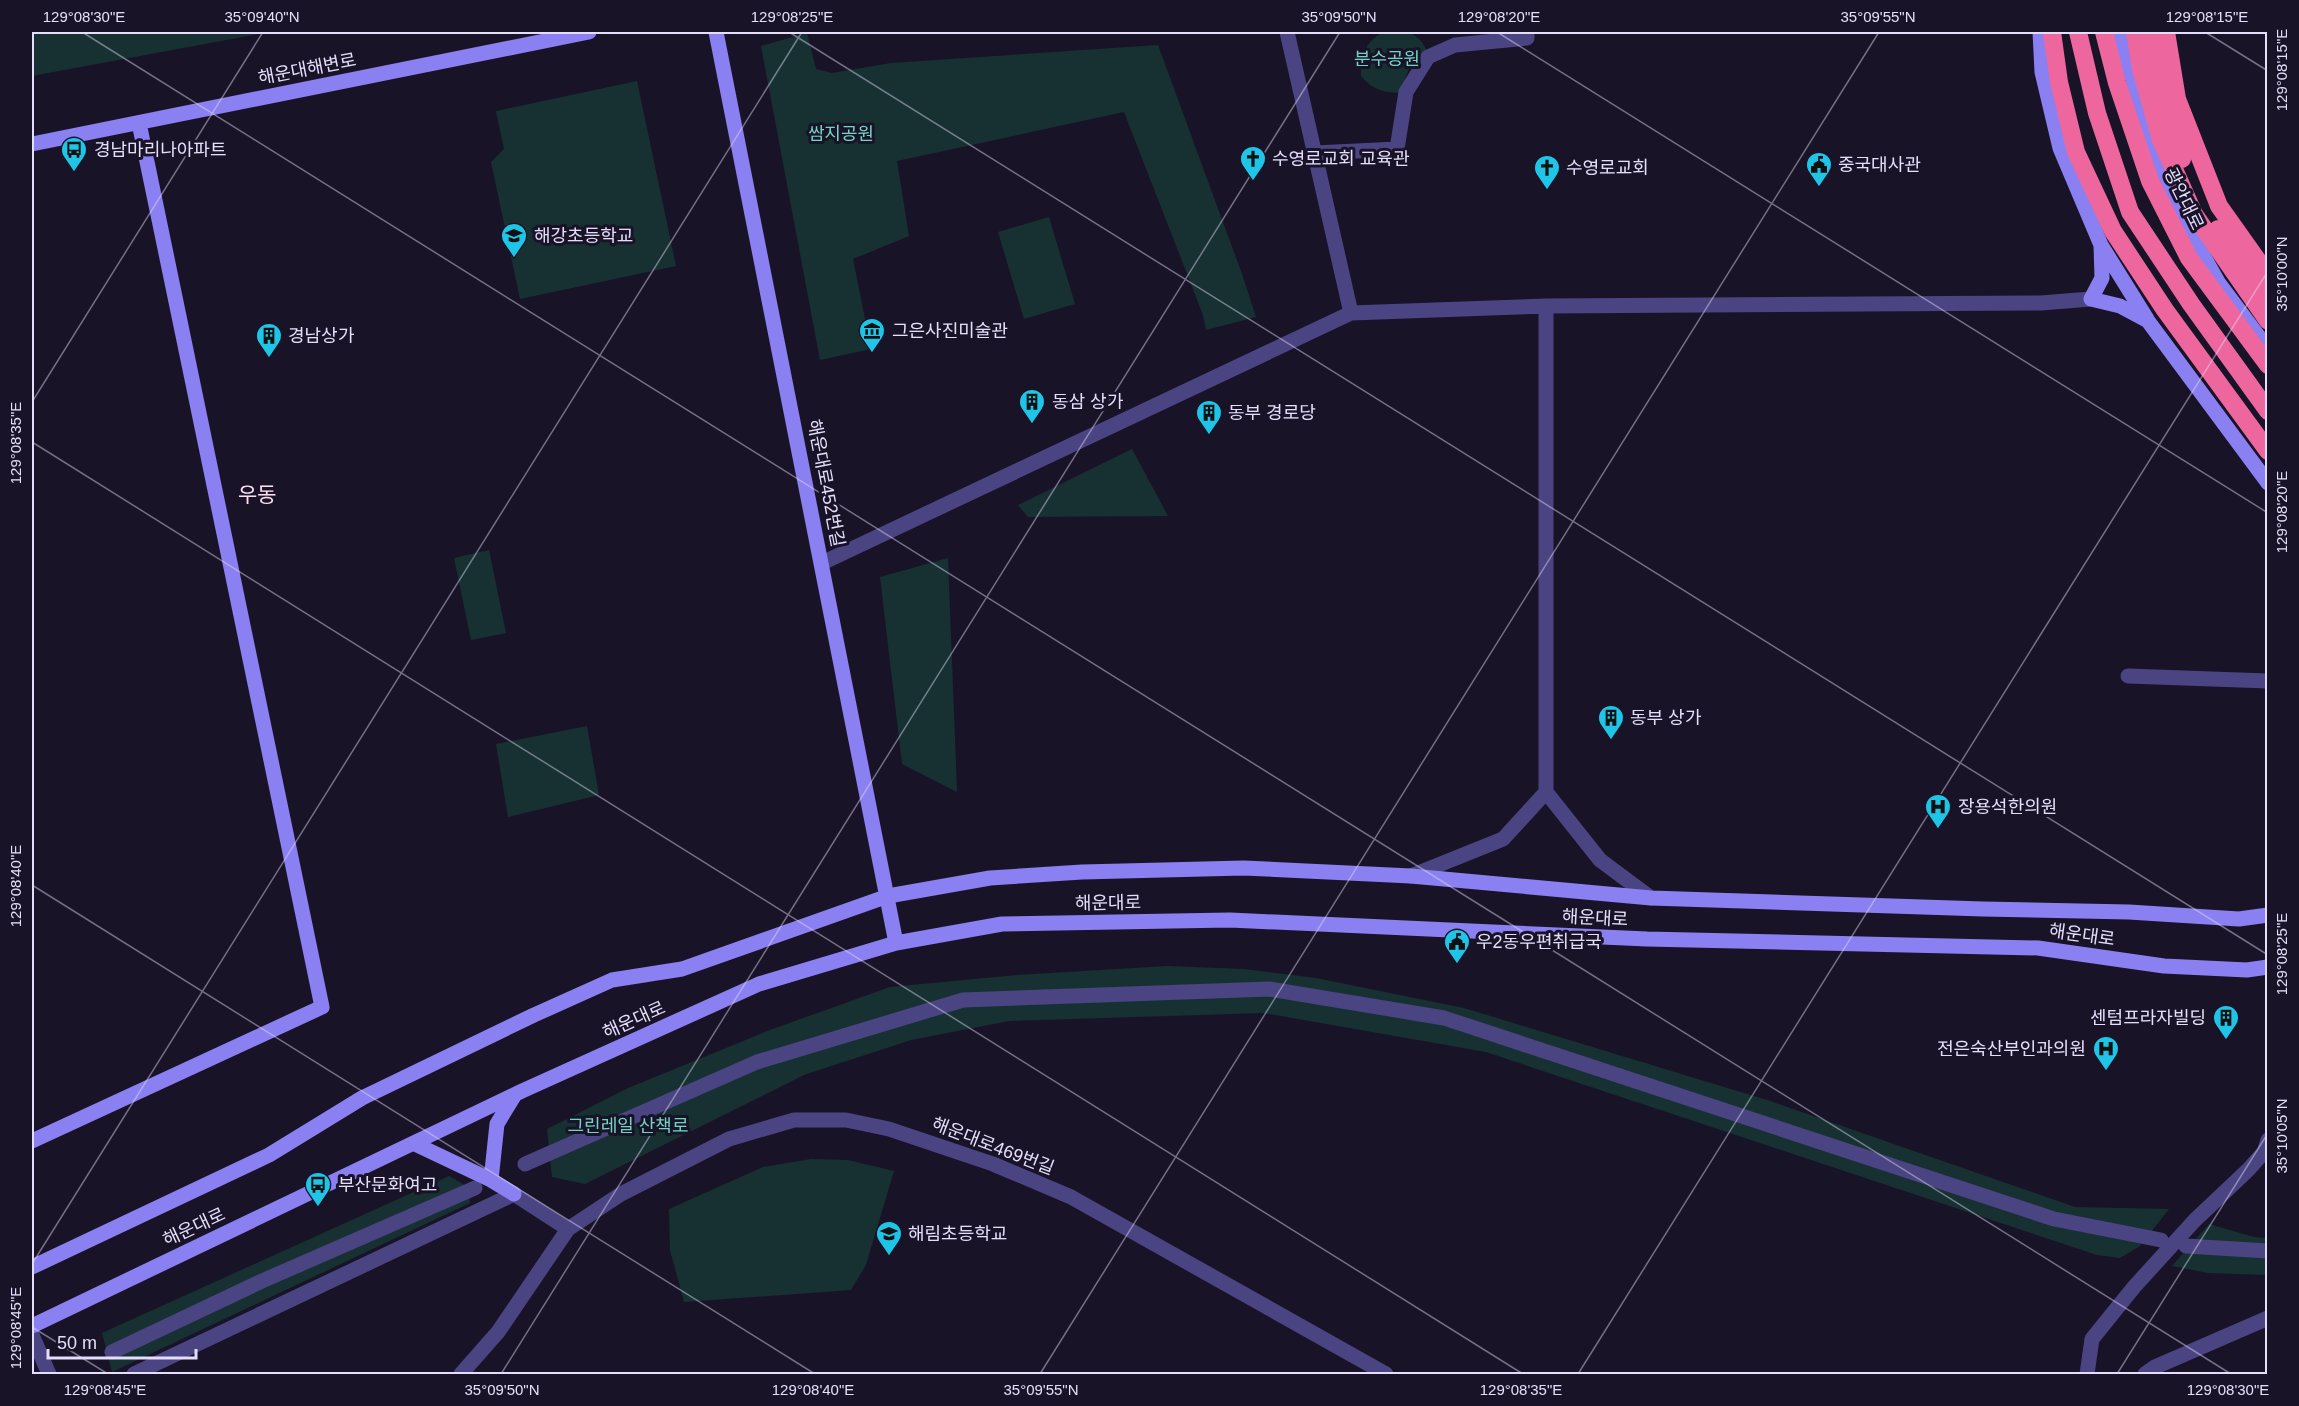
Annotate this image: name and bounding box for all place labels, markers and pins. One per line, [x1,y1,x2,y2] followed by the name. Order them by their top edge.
[59,135,89,173] bus stop icon: 경남마리나아파트
[94,140,226,160] place label: 경남마리나아파트
[1238,144,1268,182] church icon: 수영로교회 교육관
[1272,149,1410,169] place label: 수영로교회 교육관
[1804,150,1834,188] public building icon: 중국대사관
[1532,153,1562,191] church icon: 수영로교회
[1838,155,1921,175] place label: 중국대사관
[1566,158,1649,178] place label: 수영로교회
[499,221,529,259] school or university icon: 해강초등학교
[534,226,633,246] place label: 해강초등학교
[857,316,887,354] museum icon: 그은사진미술관
[254,321,284,359] building icon: 경남상가
[892,321,1008,341] place label: 그은사진미술관
[288,326,355,346] place label: 경남상가
[1017,387,1047,425] building icon: 동삼 상가
[1052,392,1124,412] place label: 동삼 상가
[1194,398,1224,436] building icon: 동부 경로당
[1228,403,1316,423] place label: 동부 경로당
[1596,703,1626,741] building icon: 동부 상가
[1630,708,1702,728] place label: 동부 상가
[1923,792,1953,830] hospital icon: 장용석한의원
[1958,797,2057,817] place label: 장용석한의원
[1442,927,1472,965] public building icon: 우2동우편취급국
[1476,932,1602,952] place label: 우2동우편취급국
[2211,1003,2241,1041] building icon: 센텀프라자빌딩
[2090,1008,2206,1028] place label: 센텀프라자빌딩
[2091,1034,2121,1072] hospital icon: 전은숙산부인과의원
[1937,1039,2086,1059] place label: 전은숙산부인과의원
[303,1170,333,1208] bus stop icon: 부산문화여고
[338,1175,437,1195] place label: 부산문화여고
[874,1219,904,1257] school or university icon: 해림초등학교
[908,1224,1007,1244] place label: 해림초등학교

